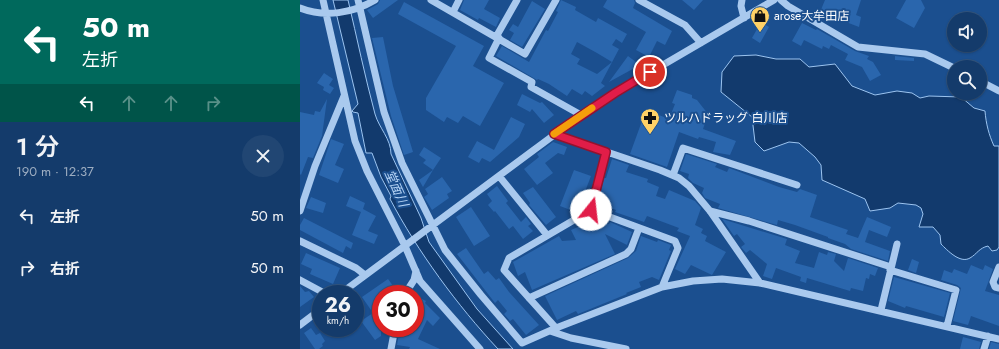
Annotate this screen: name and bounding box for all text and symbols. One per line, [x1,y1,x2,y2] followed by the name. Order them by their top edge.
[749,5,771,33] shop icon: arose大牟田店
[82,7,150,48] text: 50 m
[774,7,849,25] place label: arose大牟田店
[947,12,987,100] map controls
[947,12,987,52] button: sound
[16,16,68,68] icon: left
[82,47,118,73] text: 左折
[633,55,667,89] pin
[947,60,987,100] button: search
[639,61,661,83] icon: arrive
[76,92,98,114] icon: left
[118,92,140,114] icon: ahead
[160,92,182,114] icon: ahead
[202,92,224,114] icon: right
[639,107,661,135] pharmacy icon: ツルハドラッグ 白川店
[664,109,788,127] place label: ツルハドラッグ 白川店
[16,129,59,164] text: 1 分
[242,135,284,177] button: close
[16,162,94,181] text: 190 m · 12:37
[380,167,414,212] water label: 堂面川
[570,189,612,231] position arrow
[16,205,38,227] icon: left
[250,205,284,227] text: 50 m
[50,206,80,228] text: 左折
[16,257,38,279] icon: right
[250,257,284,279] text: 50 m
[50,258,80,280] text: 右折
[372,285,424,337] speed limit sign: 30
[325,291,351,320] text: 26
[327,313,349,328] text: km/h

